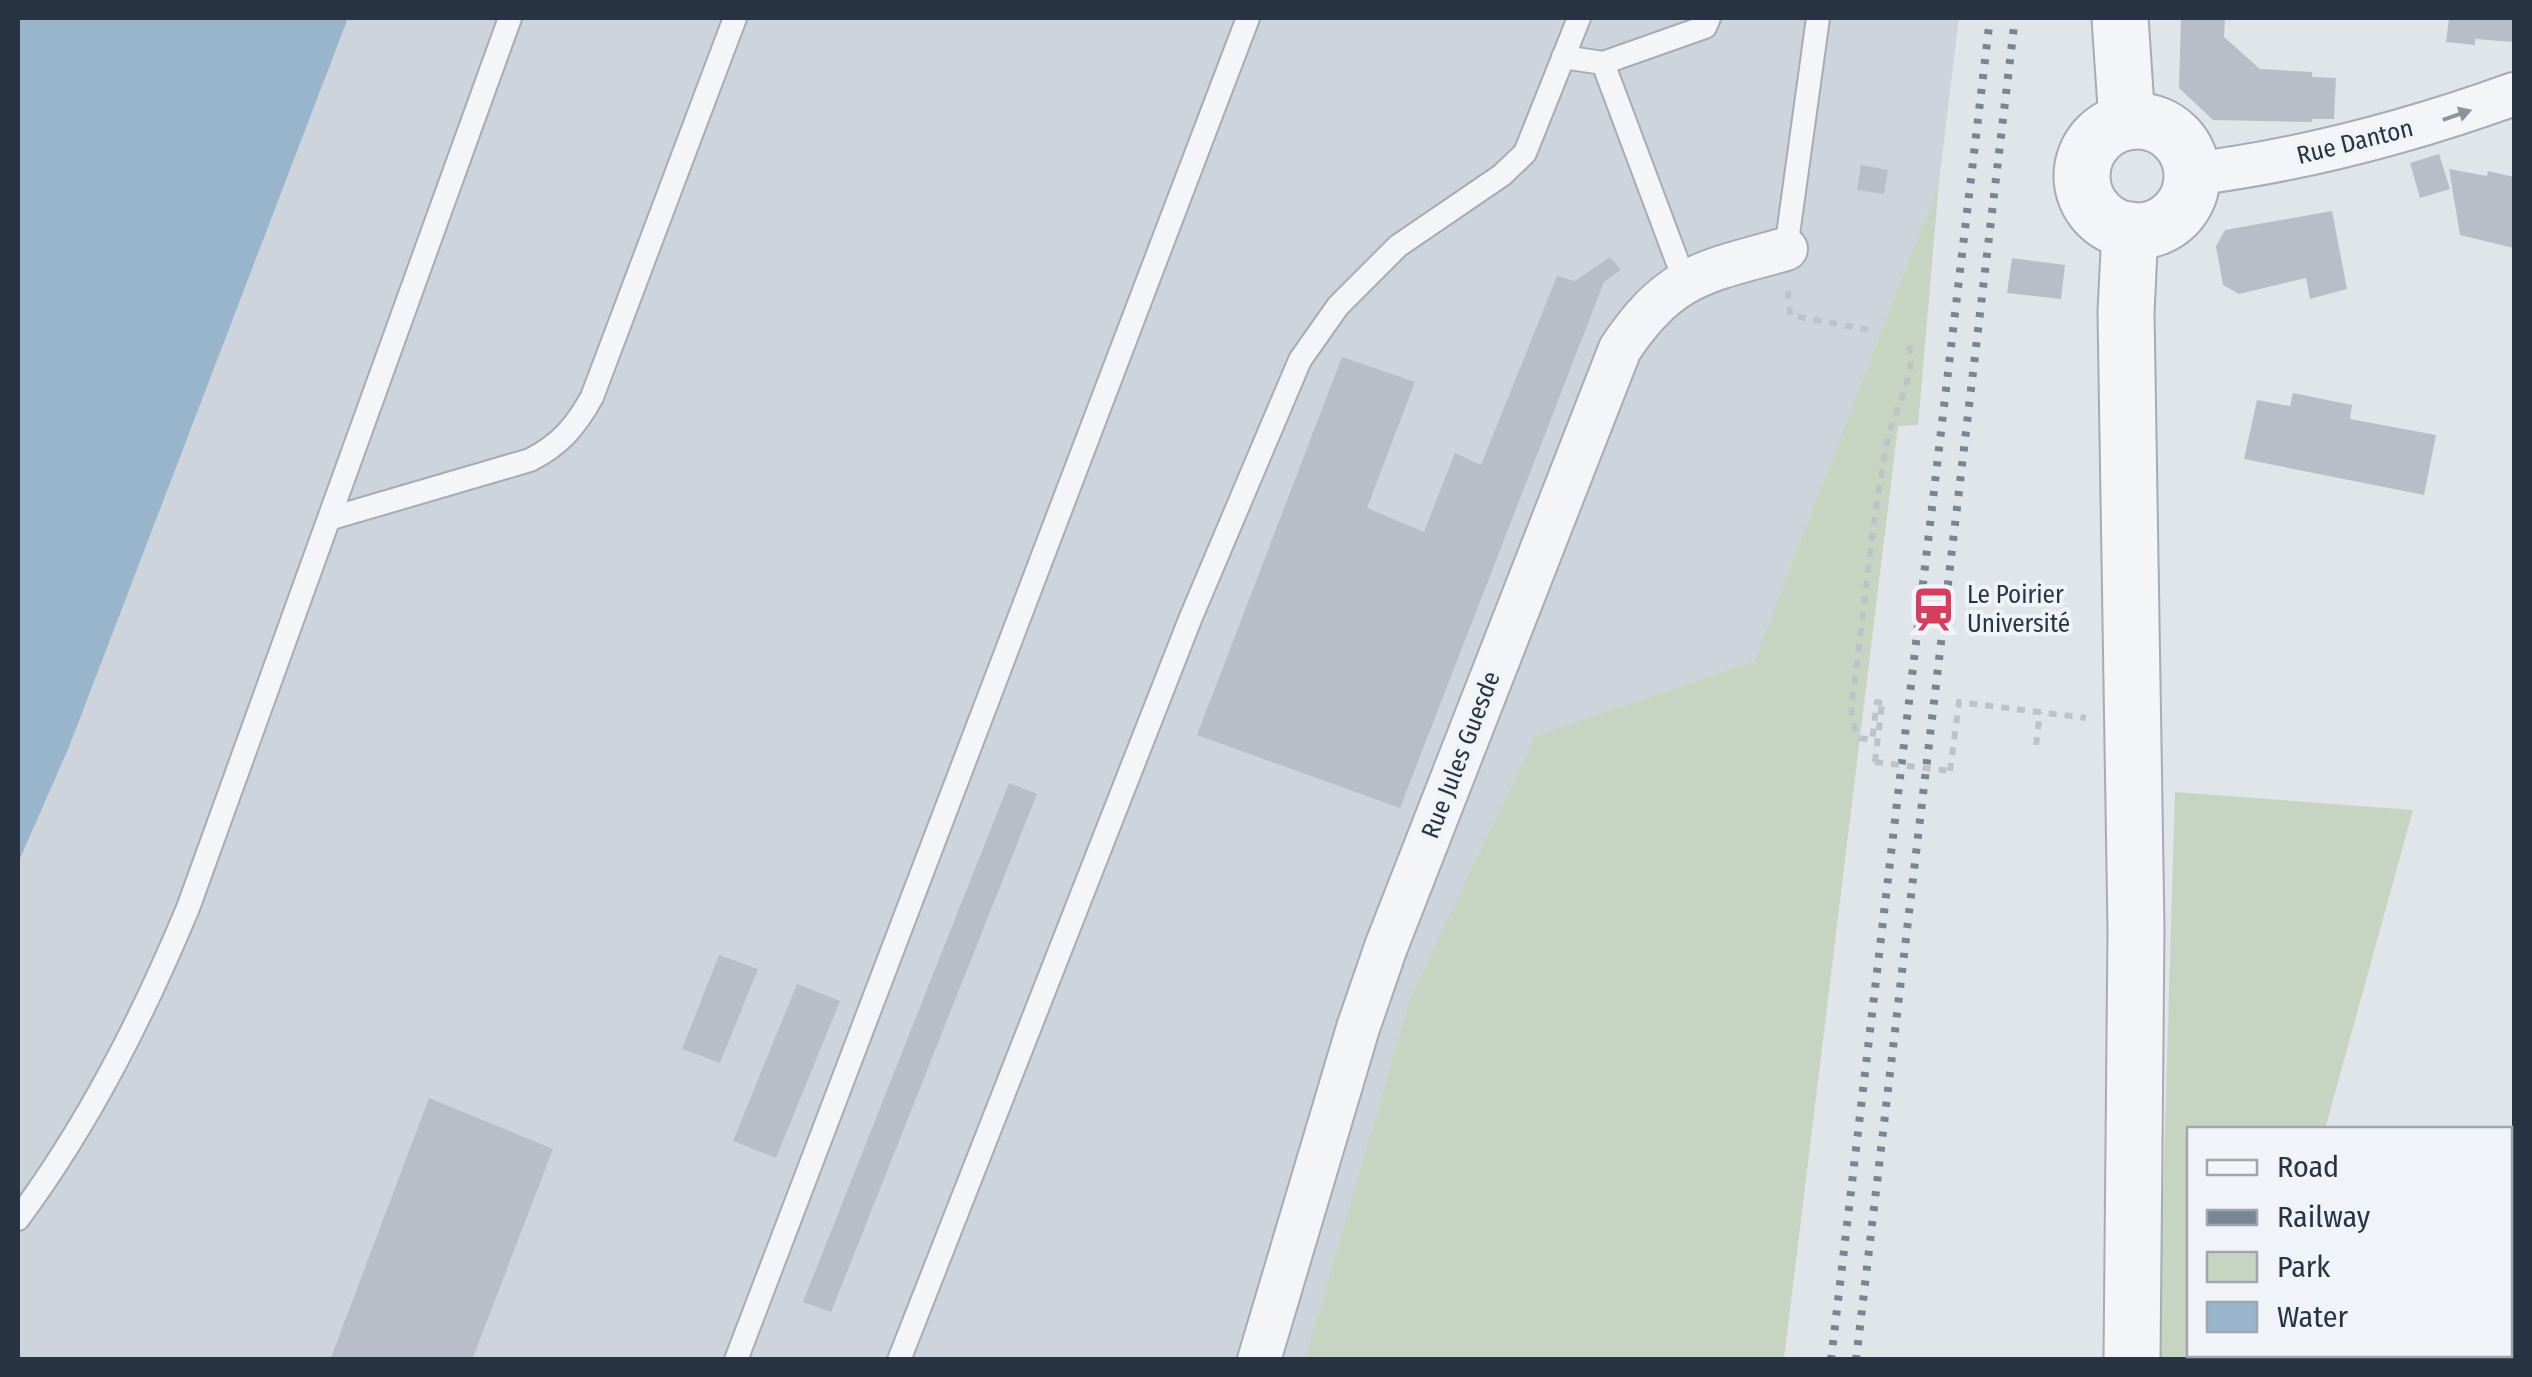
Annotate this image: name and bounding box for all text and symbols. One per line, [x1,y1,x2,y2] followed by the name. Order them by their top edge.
[2442,106,2472,121] one-way arrow
[2294,113,2416,171] street label: Rue Danton
[1967,580,2070,639] place label: Le Poirier Université
[1910,585,1958,633] station icon: Le Poirier Université
[1415,667,1507,843] street label: Rue Jules Guesde
[2187,1127,2512,1357] legend
[2277,1149,2339,1185] text: Road
[2277,1199,2371,1235] text: Railway
[2277,1249,2330,1285] text: Park
[2277,1299,2348,1335] text: Water

